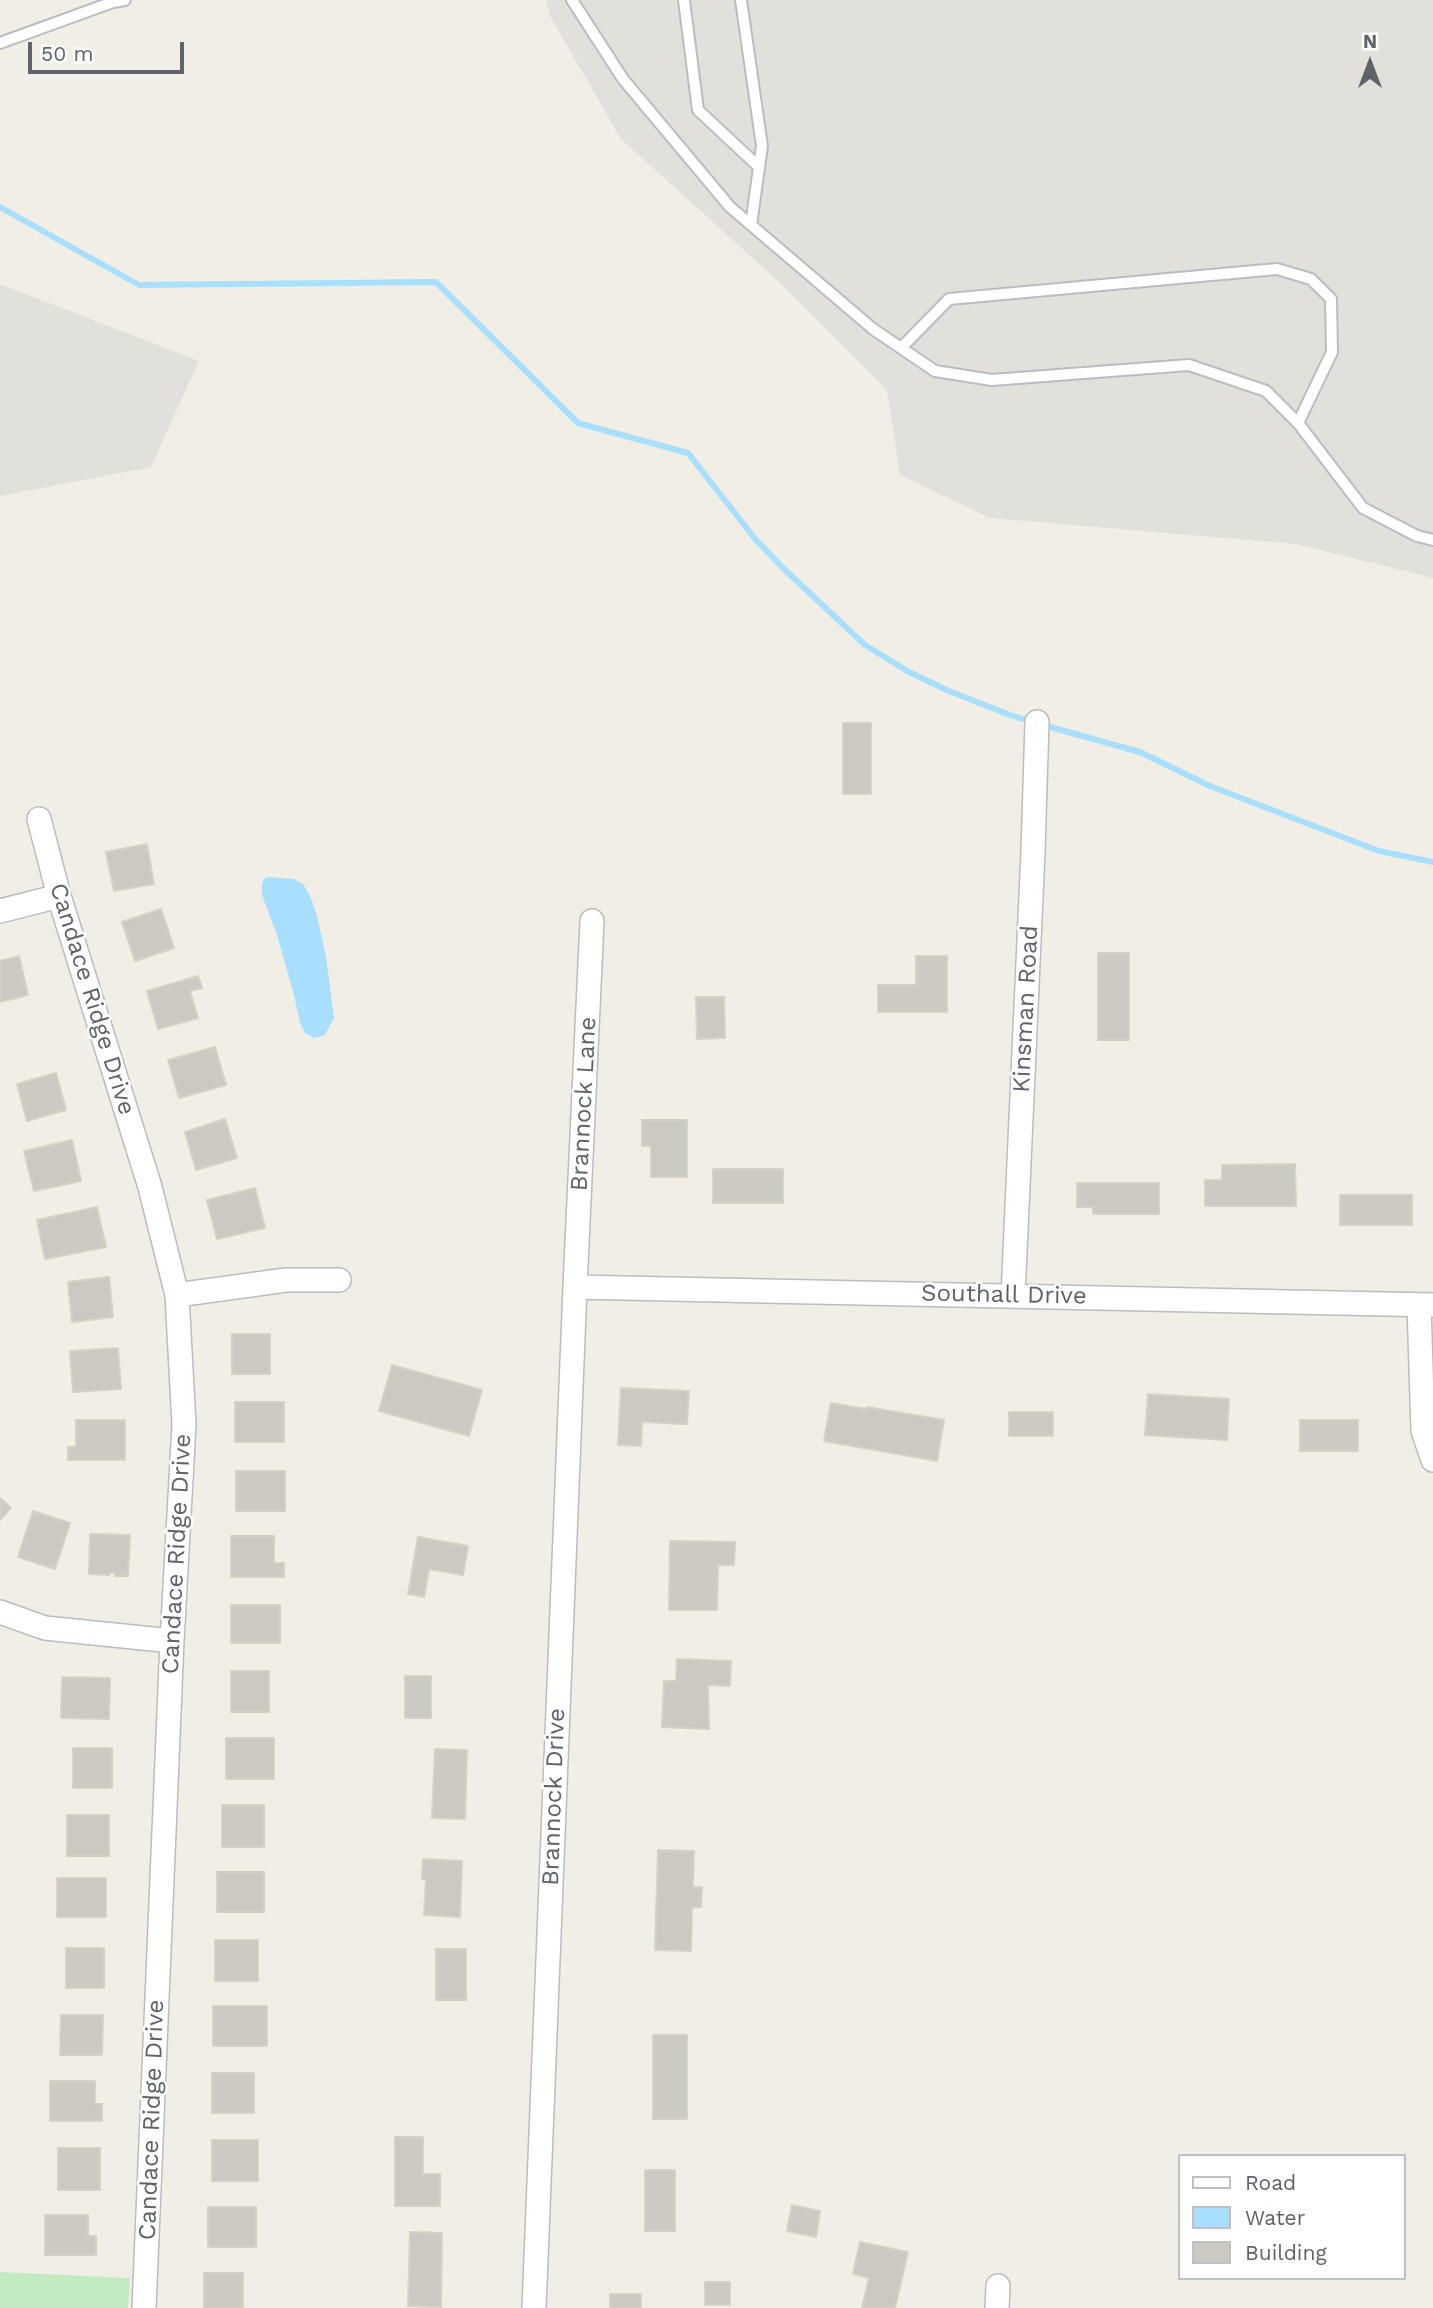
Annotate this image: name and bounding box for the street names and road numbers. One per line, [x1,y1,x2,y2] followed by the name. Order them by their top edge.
[43,880,141,1118] street label: Candace Ridge Drive
[1007,925,1045,1093] street label: Kinsman Road
[565,1016,603,1192] street label: Brannock Lane
[921,1279,1087,1311] street label: Southall Drive
[156,1433,198,1675] street label: Candace Ridge Drive
[537,1708,571,1886] street label: Brannock Drive
[133,1999,171,2241] street label: Candace Ridge Drive

